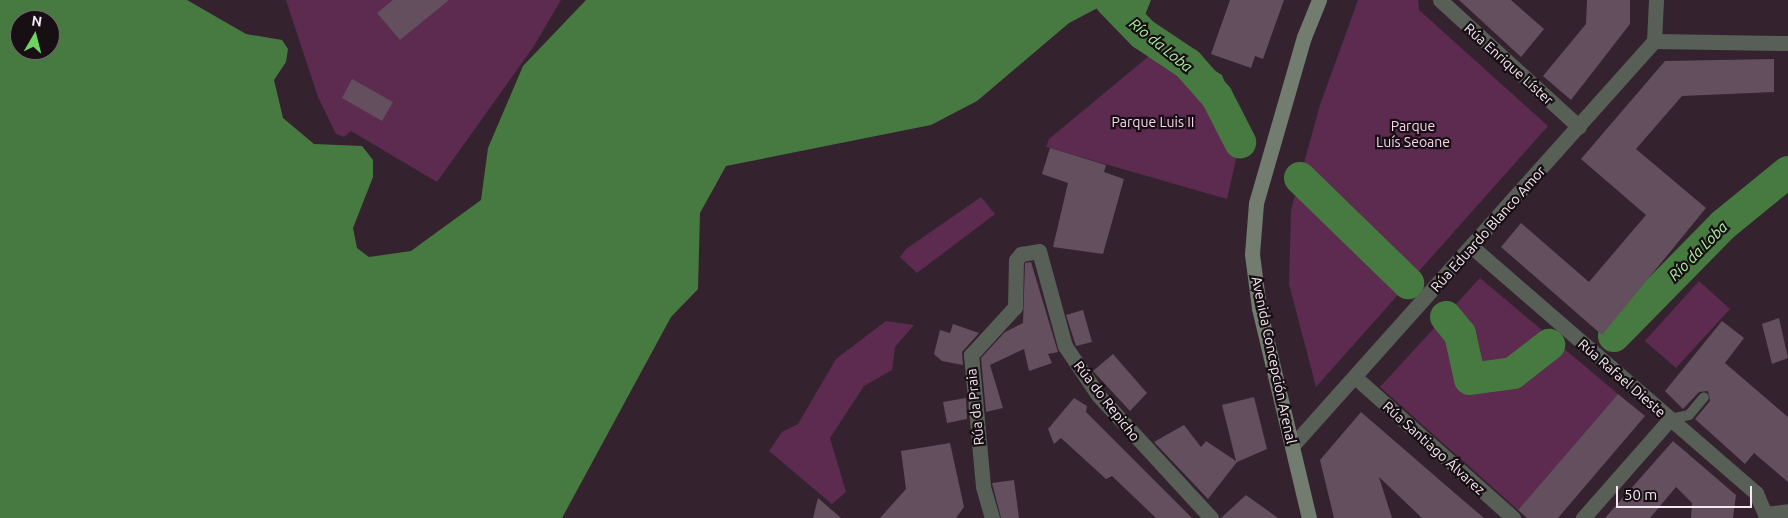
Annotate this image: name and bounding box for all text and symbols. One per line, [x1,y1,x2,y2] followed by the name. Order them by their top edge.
[10,10,60,60] north arrow
[31,12,43,30] text: N
[1126,14,1196,76] water label: Río da Loba
[1461,20,1557,108] street label: Rúa Enrique Líster
[1112,114,1194,130] park label: Parque Luis II
[1376,118,1450,150] park label: Parque Luís Seoane
[1427,163,1549,295] street label: Rúa Eduardo Blanco Amor
[1665,218,1731,284] water label: Río da Loba
[1248,275,1300,445] street label: Avenida Concepción Arenal
[1575,335,1669,421] street label: Rúa Rafael Dieste
[1070,357,1144,445] street label: Rúa do Repicho
[963,368,987,446] street label: Rúa da Praia
[1380,398,1488,498] street label: Rúa Santiago Álvarez
[1618,476,1754,508] scale bar
[1624,486,1657,503] text: 50 m

